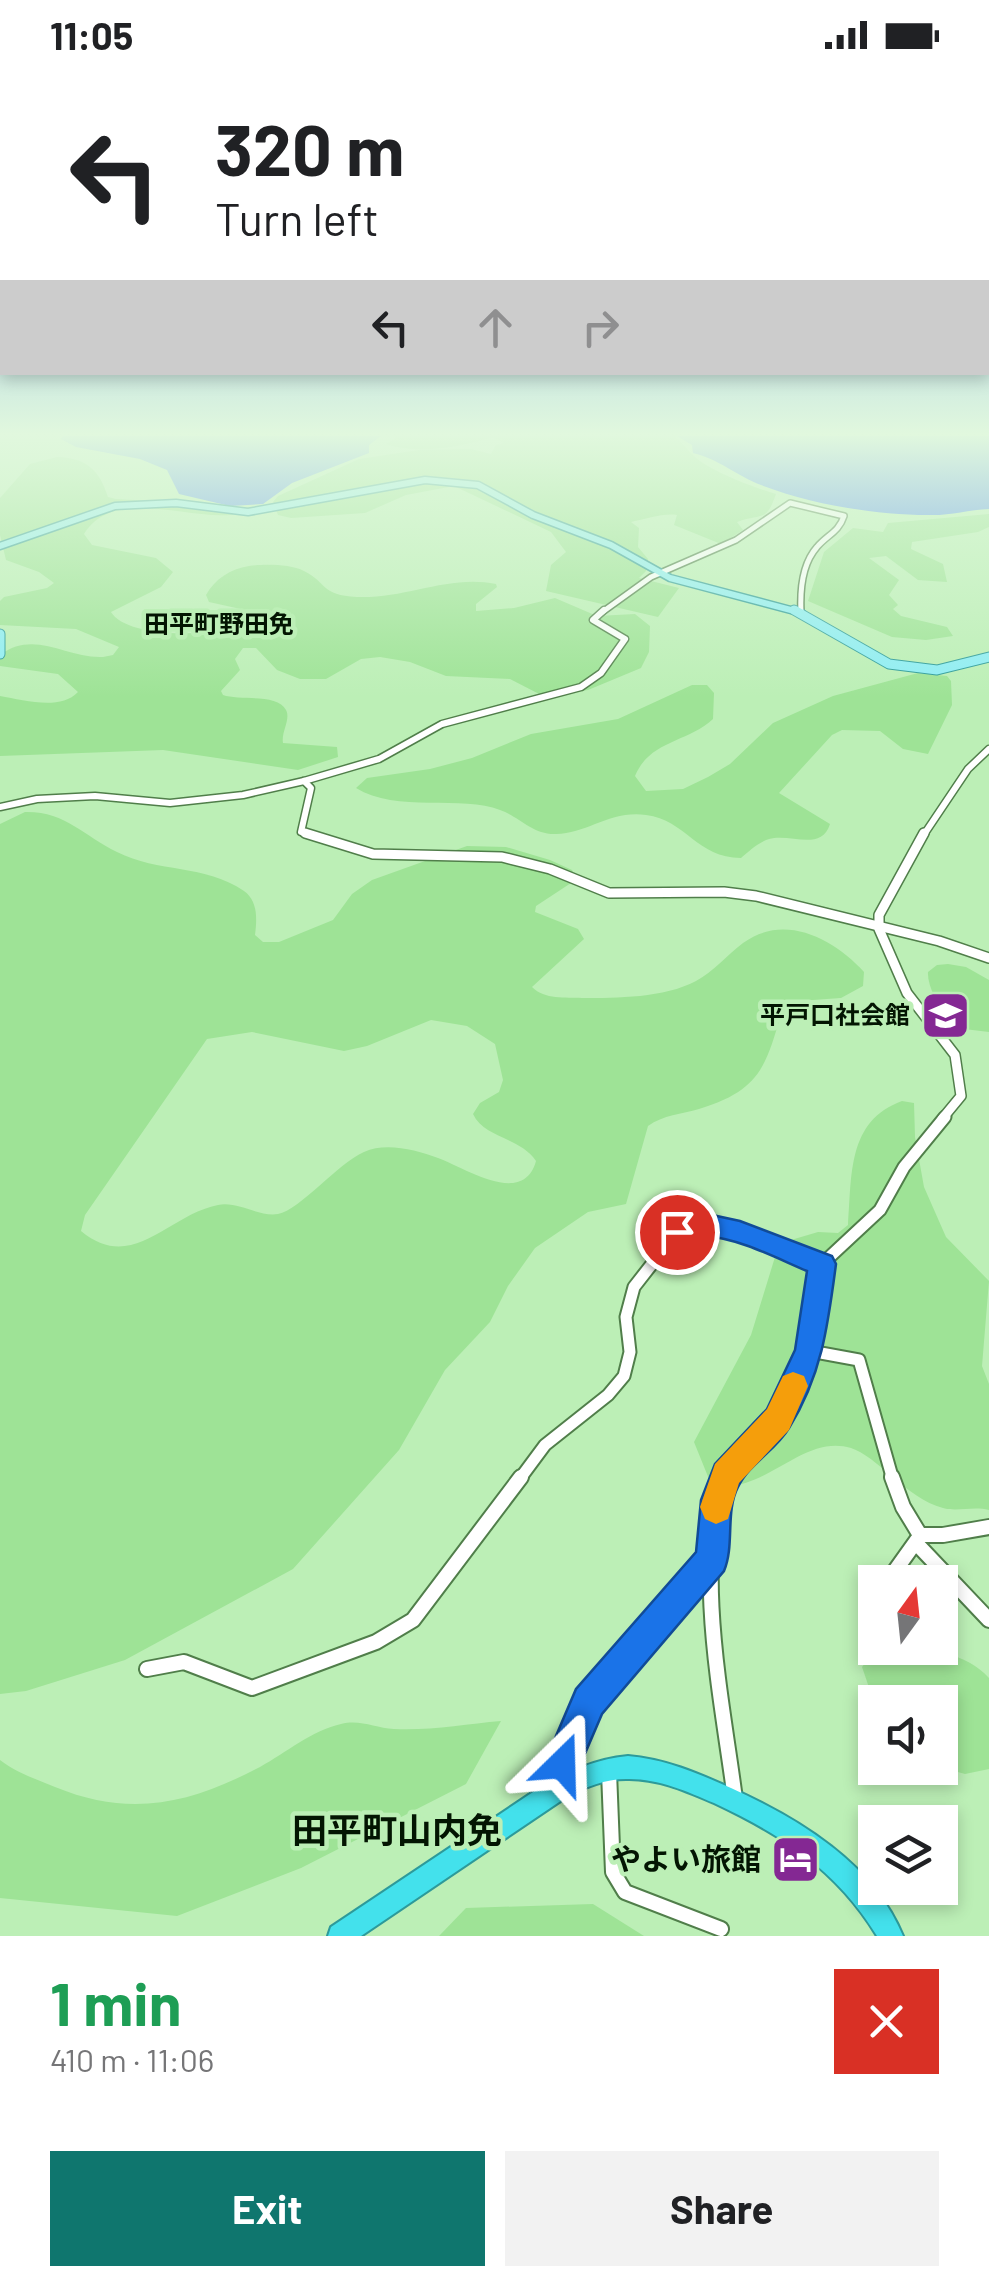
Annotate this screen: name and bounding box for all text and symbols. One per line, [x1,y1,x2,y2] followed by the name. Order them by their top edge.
[50,12,133,58] text: 11:05
[215,106,404,190] text: 320 m
[50,110,180,240] icon: left
[215,191,379,245] text: Turn left
[363,300,418,355] icon: left
[468,300,523,355] icon: ahead
[573,300,628,355] icon: right
[144,608,294,638] district label: 田平町野田免
[919,989,971,1041] school or university icon: 平戸口社会館
[760,999,910,1029] place label: 平戸口社会館
[635,1190,720,1275] pin
[650,1205,705,1260] icon: arrive
[858,1565,958,1665] north arrow
[858,1565,958,1905] map controls
[858,1685,958,1785] button: sound
[510,1712,614,1816] position arrow
[858,1805,958,1905] button: layers
[292,1808,502,1850] district label: 田平町山内免
[770,1834,822,1886] hotel icon: やよい旅館
[611,1840,761,1876] place label: やよい旅館
[50,1966,181,2038] text: 1 min
[834,1969,939,2074] button: close
[50,2040,214,2078] text: 410 m · 11:06
[50,2151,485,2266] button: Exit
[505,2151,939,2266] button: Share

